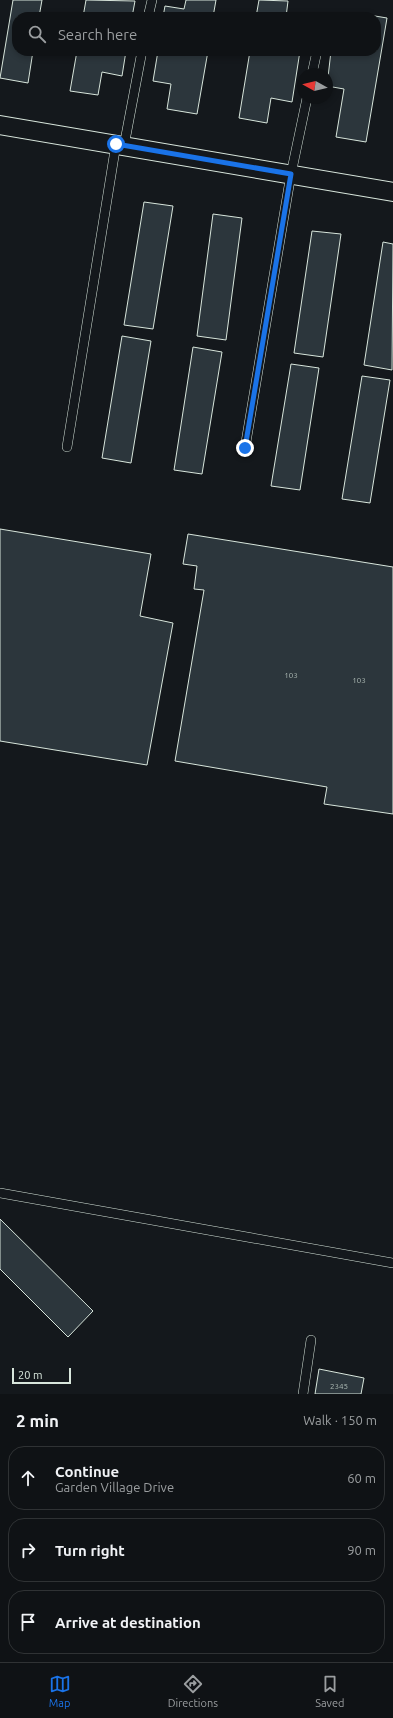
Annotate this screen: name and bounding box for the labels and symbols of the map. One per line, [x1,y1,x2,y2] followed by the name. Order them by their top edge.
[297,68,333,104] north arrow
[107,135,125,153] route start
[236,439,254,457] route end
[284,671,298,680] house number: 103
[352,676,366,685] house number: 103
[12,1366,71,1385] scale bar
[330,1382,348,1391] house number: 2345

